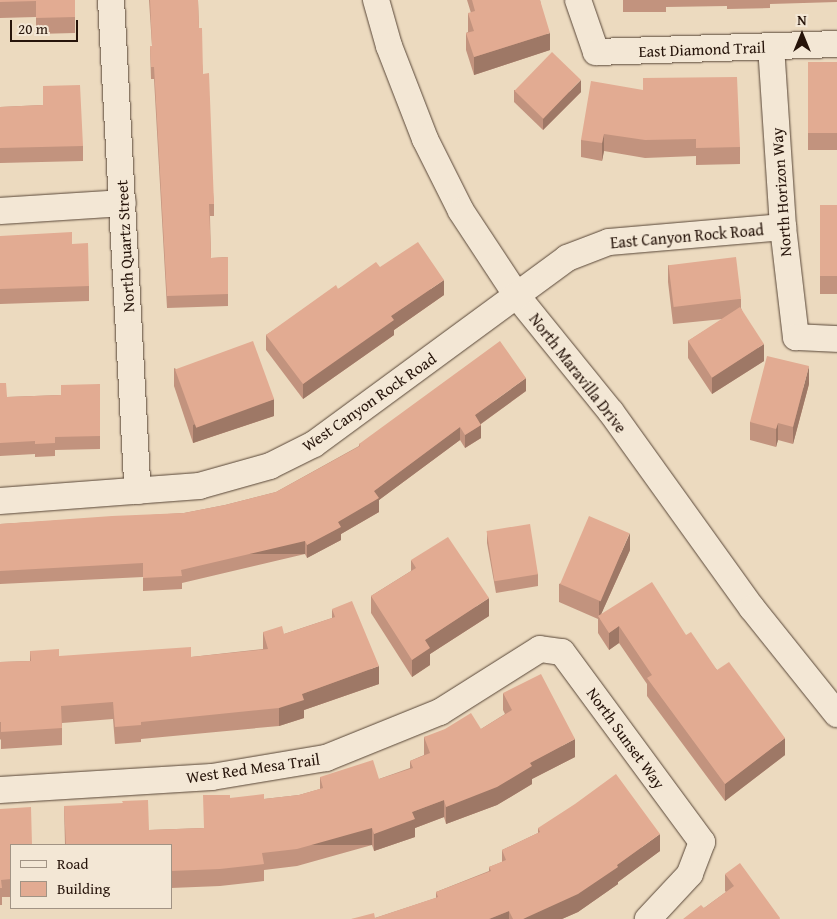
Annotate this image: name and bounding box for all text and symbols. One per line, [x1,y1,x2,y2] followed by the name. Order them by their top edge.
[12,10,80,42] scale bar
[777,10,827,60] north arrow
[797,10,807,30] text: N
[18,18,48,39] text: 20 m
[638,37,766,61] street label: East Diamond Trail
[767,127,795,257] street label: North Horizon Way
[112,179,138,313] street label: North Quartz Street
[609,220,765,252] street label: East Canyon Rock Road
[525,309,631,437] street label: North Maravilla Drive
[298,349,440,455] street label: West Canyon Rock Road
[583,684,669,792] street label: North Sunset Way
[185,749,321,787] street label: West Red Mesa Trail
[10,844,172,909] legend
[57,853,88,874] text: Road
[57,878,110,899] text: Building

